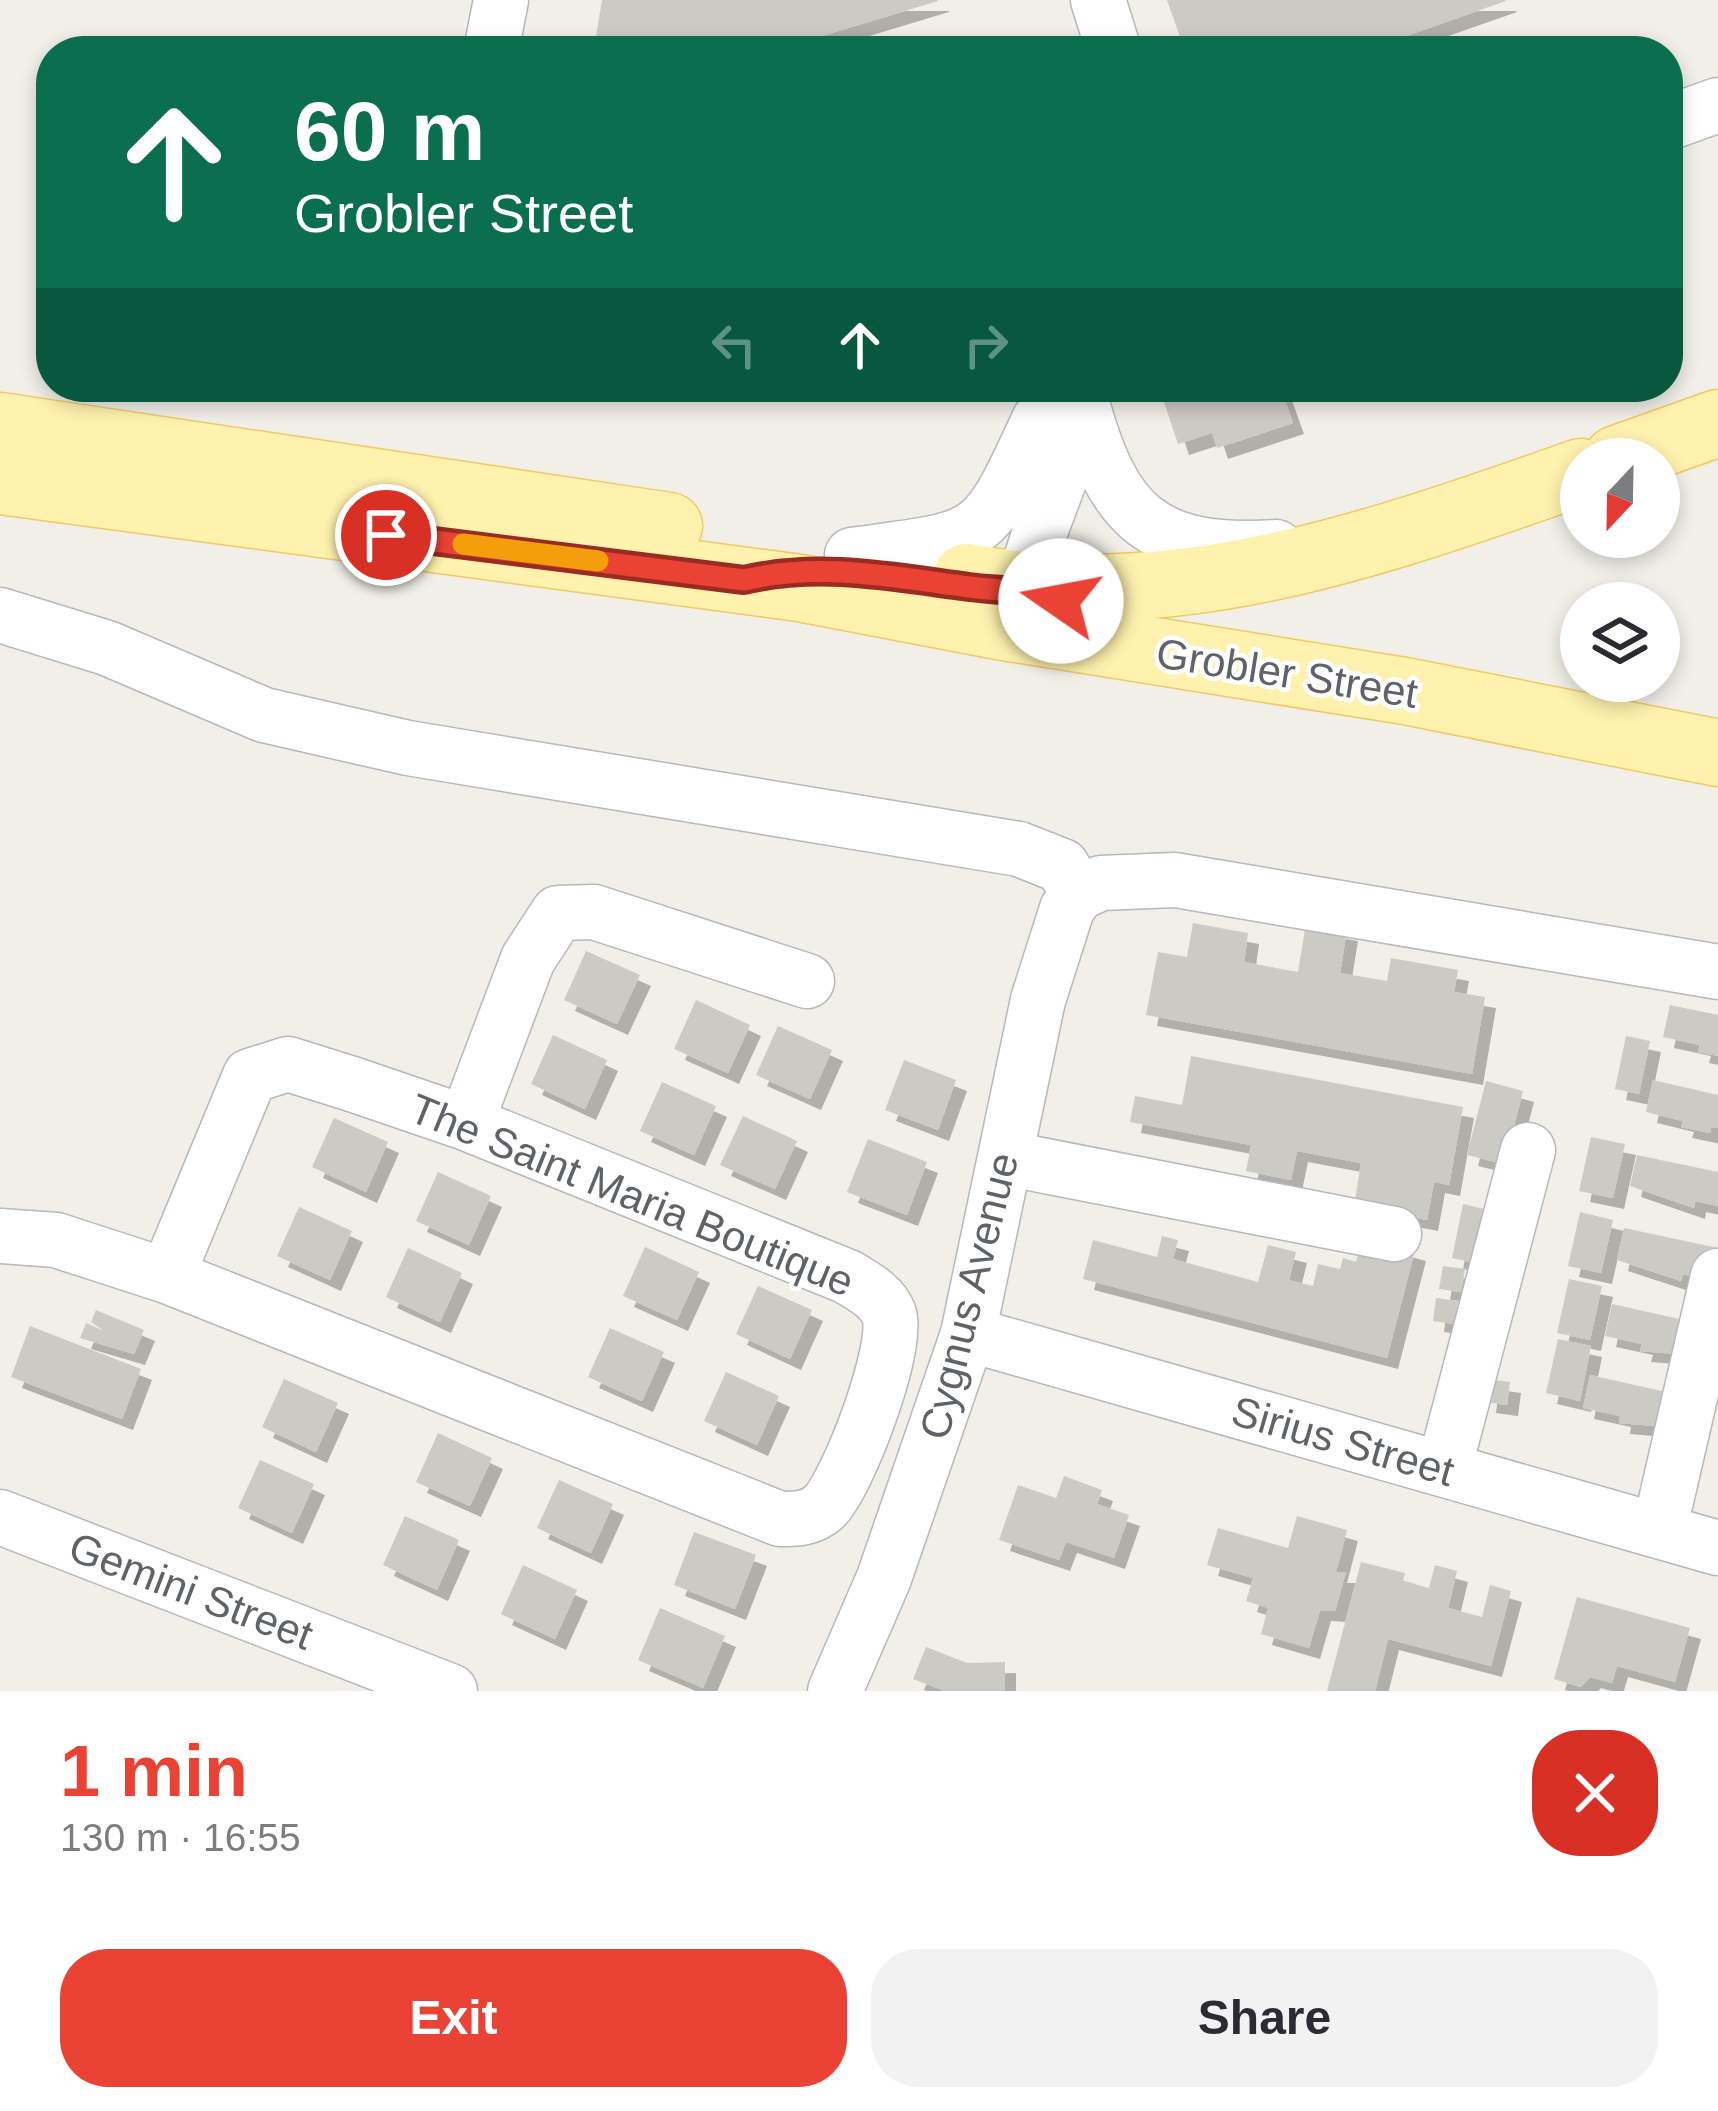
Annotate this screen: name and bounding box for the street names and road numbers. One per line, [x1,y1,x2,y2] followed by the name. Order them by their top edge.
[1153,629,1421,717] street label: Grobler Street
[403,1084,861,1306] street label: The Saint Maria Boutique
[911,1148,1027,1444] street label: Cygnus Avenue
[1227,1387,1460,1495] street label: Sirius Street
[63,1523,320,1659] street label: Gemini Street

